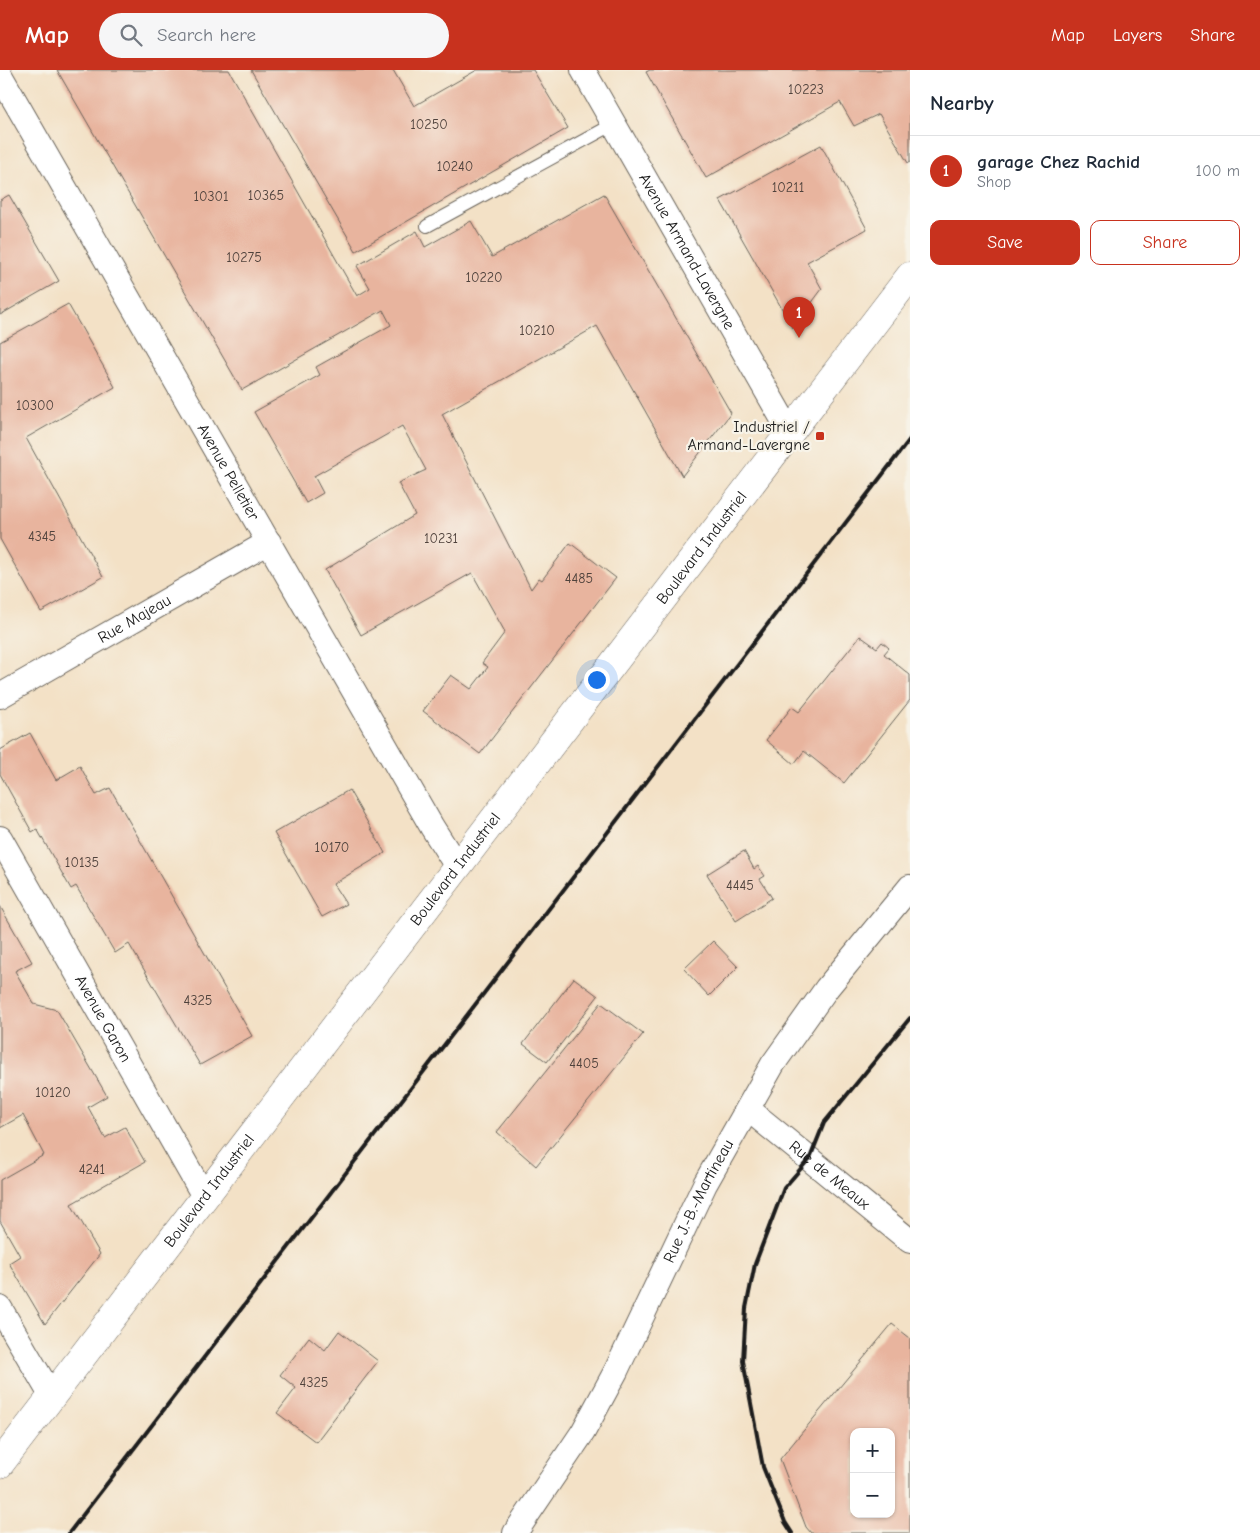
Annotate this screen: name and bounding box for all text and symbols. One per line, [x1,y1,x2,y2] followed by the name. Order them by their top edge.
[99,13,449,58] search box
[25,21,69,49] text: Map
[117,21,145,49] icon: search
[157,24,256,46] text: Search here
[1051,25,1085,46] text: Map
[1113,25,1162,46] text: Layers
[1190,25,1235,46] text: Share
[788,81,824,98] house number: 10223
[930,91,994,115] text: Nearby
[410,116,448,133] house number: 10250
[977,151,1140,173] text: garage Chez Rachid
[437,158,473,175] house number: 10240
[943,162,949,180] text: 1
[1196,162,1240,180] text: 100 m
[635,170,738,333] street label: Avenue Armand-Lavergne
[977,173,1011,191] text: Shop
[772,179,804,196] house number: 10211
[248,187,284,204] house number: 10365
[193,188,229,205] house number: 10301
[930,220,1080,265] button: Save
[1090,220,1240,265] button: Share
[226,249,262,266] house number: 10275
[465,269,503,286] house number: 10220
[783,297,815,338] pin: 1
[519,322,555,339] house number: 10210
[16,397,54,414] house number: 10300
[688,418,810,454] place label: Industriel / Armand-Lavergne
[193,421,263,524] street label: Avenue Pelletier
[814,430,826,442] marker: Industriel / Armand-Lavergne
[653,488,751,608] street label: Boulevard Industriel
[28,528,56,545] house number: 4345
[424,530,458,547] house number: 10231
[565,570,593,587] house number: 4485
[95,591,174,647] street label: Rue Majeau
[584,667,610,693] your location
[407,810,504,929] street label: Boulevard Industriel
[315,839,349,856] house number: 10170
[65,854,99,871] house number: 10135
[726,877,754,894] house number: 4445
[71,972,135,1065] street label: Avenue Garon
[184,992,212,1009] house number: 4325
[569,1055,599,1072] house number: 4405
[35,1084,71,1101] house number: 10120
[160,1131,258,1251] street label: Boulevard Industriel
[660,1136,737,1266] street label: Rue J.-B.-Martineau
[786,1137,874,1214] street label: Rue de Meaux
[79,1161,105,1178] house number: 4241
[300,1374,328,1391] house number: 4325
[850,1428,895,1518] map controls
[850,1428,895,1473] button: +
[850,1473,895,1518] button: −

